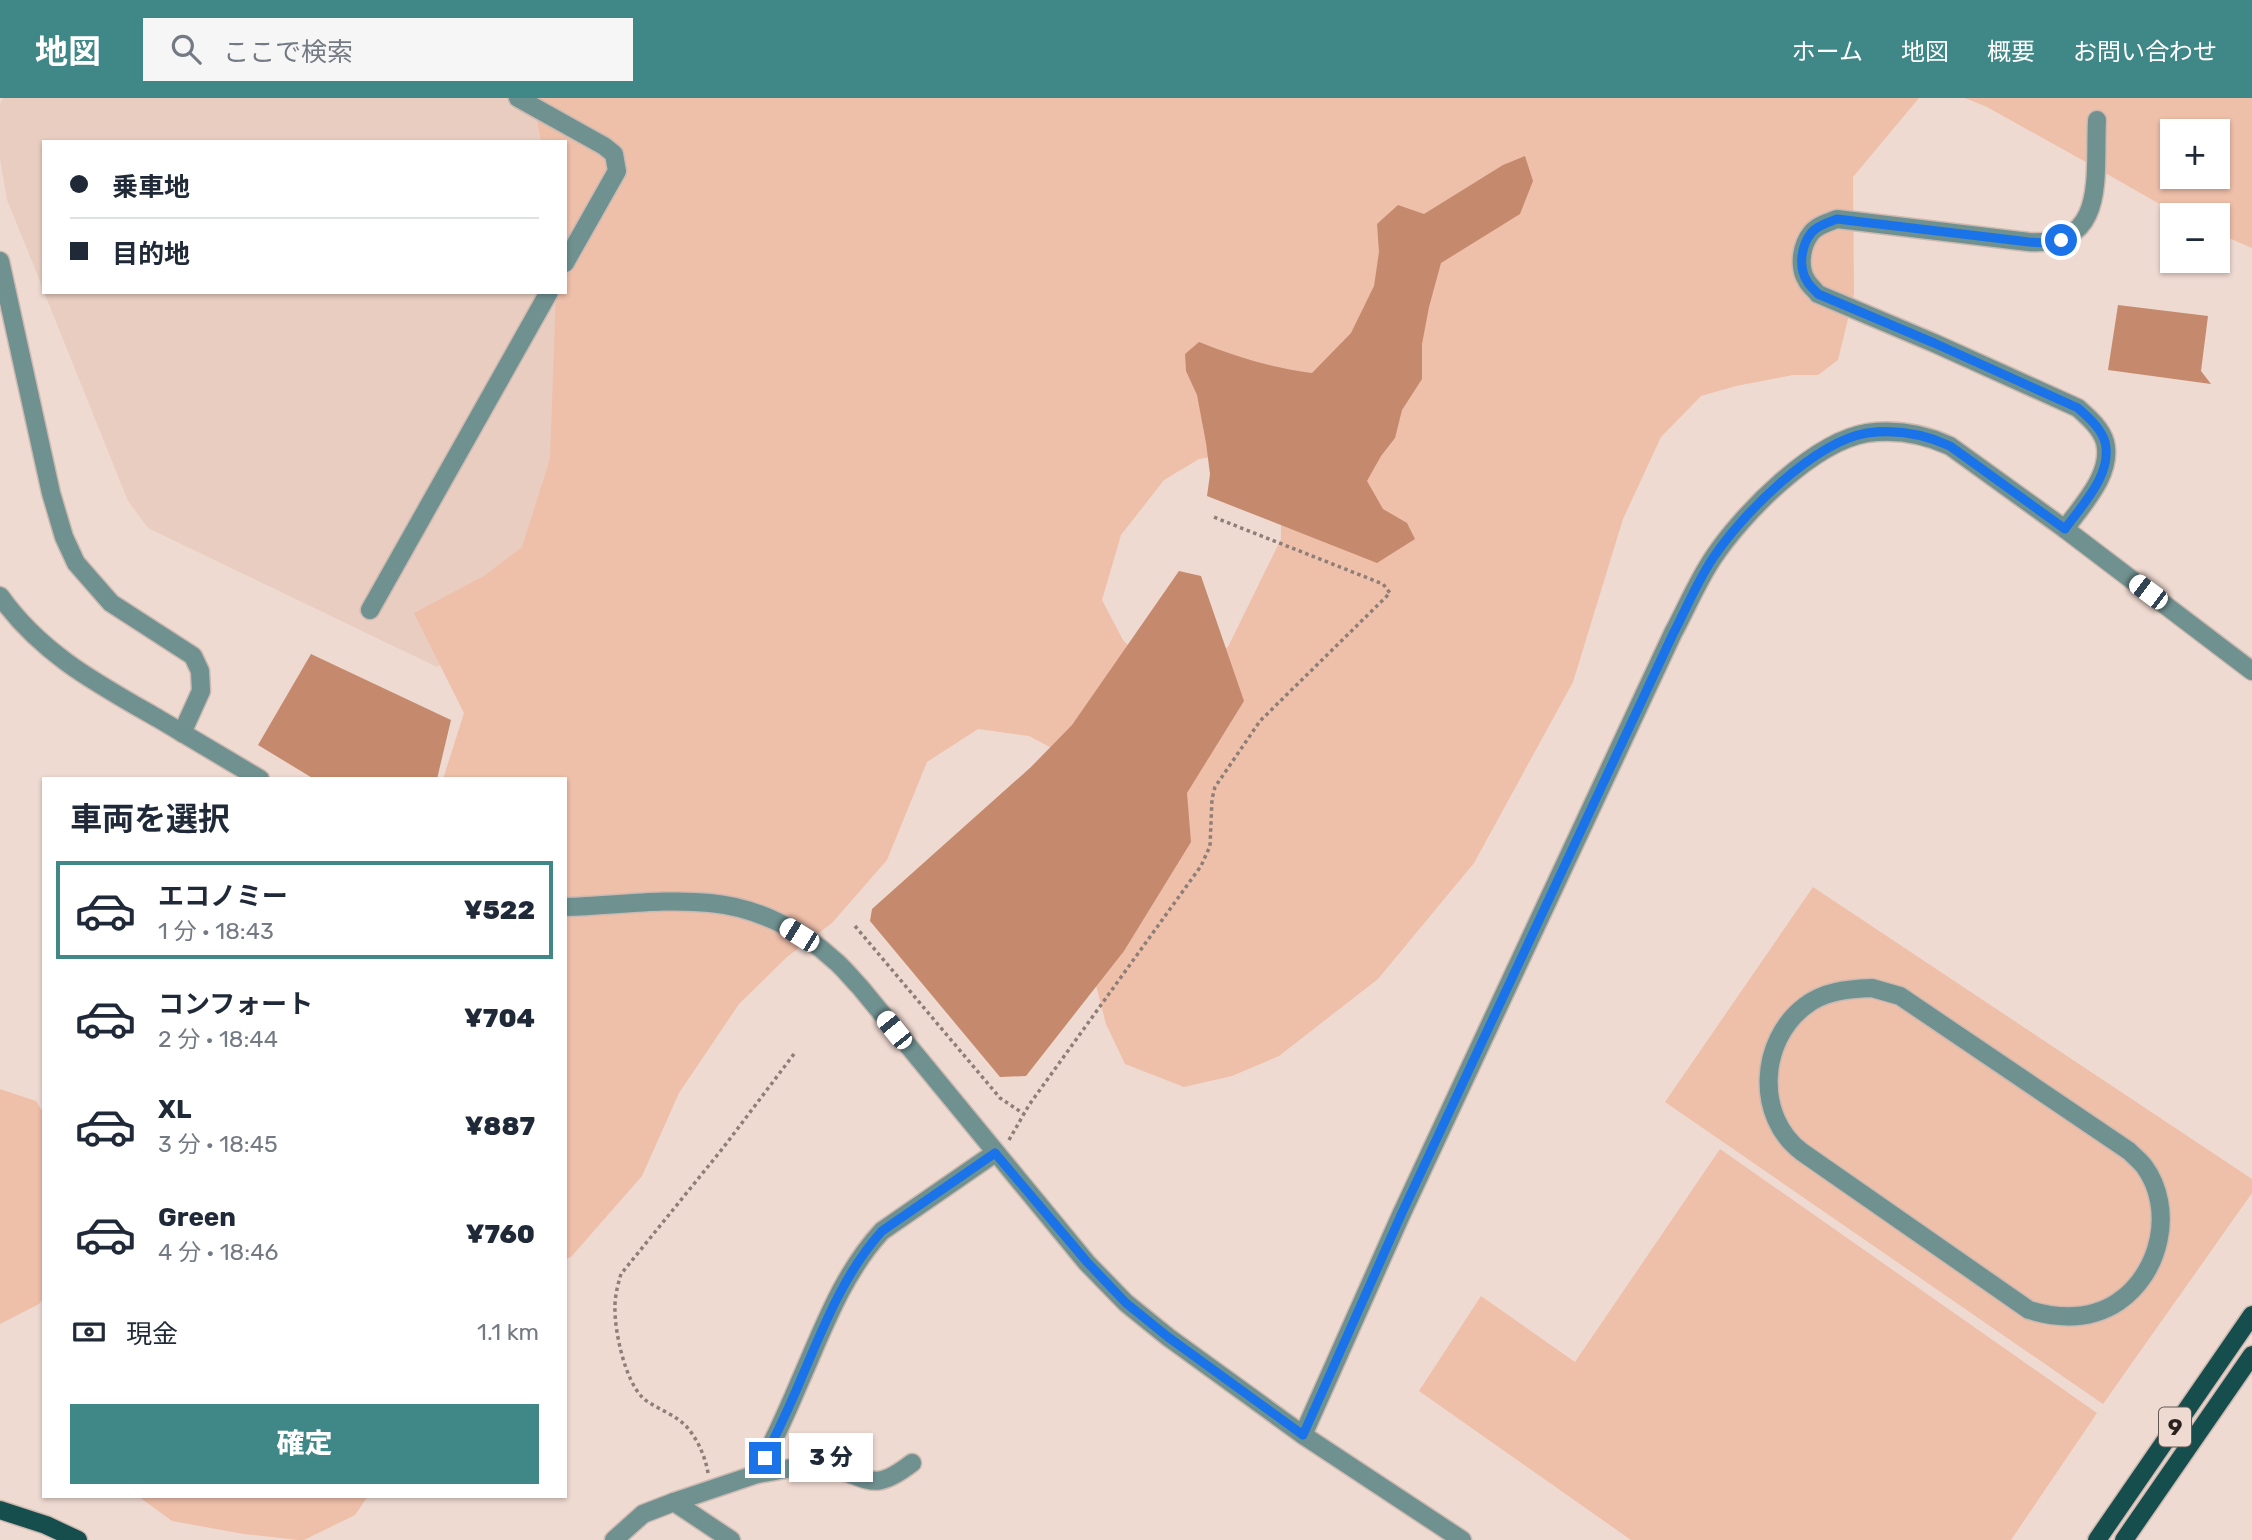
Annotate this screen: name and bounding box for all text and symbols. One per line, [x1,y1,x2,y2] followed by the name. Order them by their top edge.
[143,18,633,81] search box
[167,30,205,68] icon: search
[35,32,101,71] text: 地図
[223,37,353,68] text: ここで検索
[1792,38,1863,66] text: ホーム
[1901,38,1949,66] text: 地図
[1987,38,2035,66] text: 概要
[2073,38,2217,66] text: お問い合わせ
[2160,119,2230,273] map controls
[2160,119,2230,189] button: +
[112,172,190,203] text: 乗車地
[2160,203,2230,273] button: −
[2045,224,2077,256] route start
[112,239,190,270] text: 目的地
[2125,571,2172,613] car
[70,800,230,838] text: 車両を選択
[74,879,137,942] icon: car
[158,881,288,912] text: エコノミー
[464,895,535,926] text: ¥522
[776,915,823,955] car
[158,917,274,945] text: 1 分 · 18:43
[74,987,137,1050] icon: car
[158,989,313,1020] text: コンフォート
[464,1003,535,1034] text: ¥704
[873,1007,916,1053] car
[158,1025,278,1053] text: 2 分 · 18:44
[158,1094,191,1125] text: XL
[74,1095,137,1158] icon: car
[465,1111,535,1142] text: ¥887
[158,1130,278,1158] text: 3 分 · 18:45
[158,1202,236,1233] text: Green
[74,1203,137,1266] icon: car
[466,1219,535,1250] text: ¥760
[158,1238,278,1266] text: 4 分 · 18:46
[70,1313,108,1351] icon: cash
[477,1318,539,1346] text: 1.1 km
[126,1319,178,1350] text: 現金
[70,1404,539,1484] button: 確定
[2159,1408,2191,1446] road number: 9
[790,1434,874,1482] callout: 3 分
[749,1442,781,1474] route end
[809,1443,853,1471] text: 3 分

